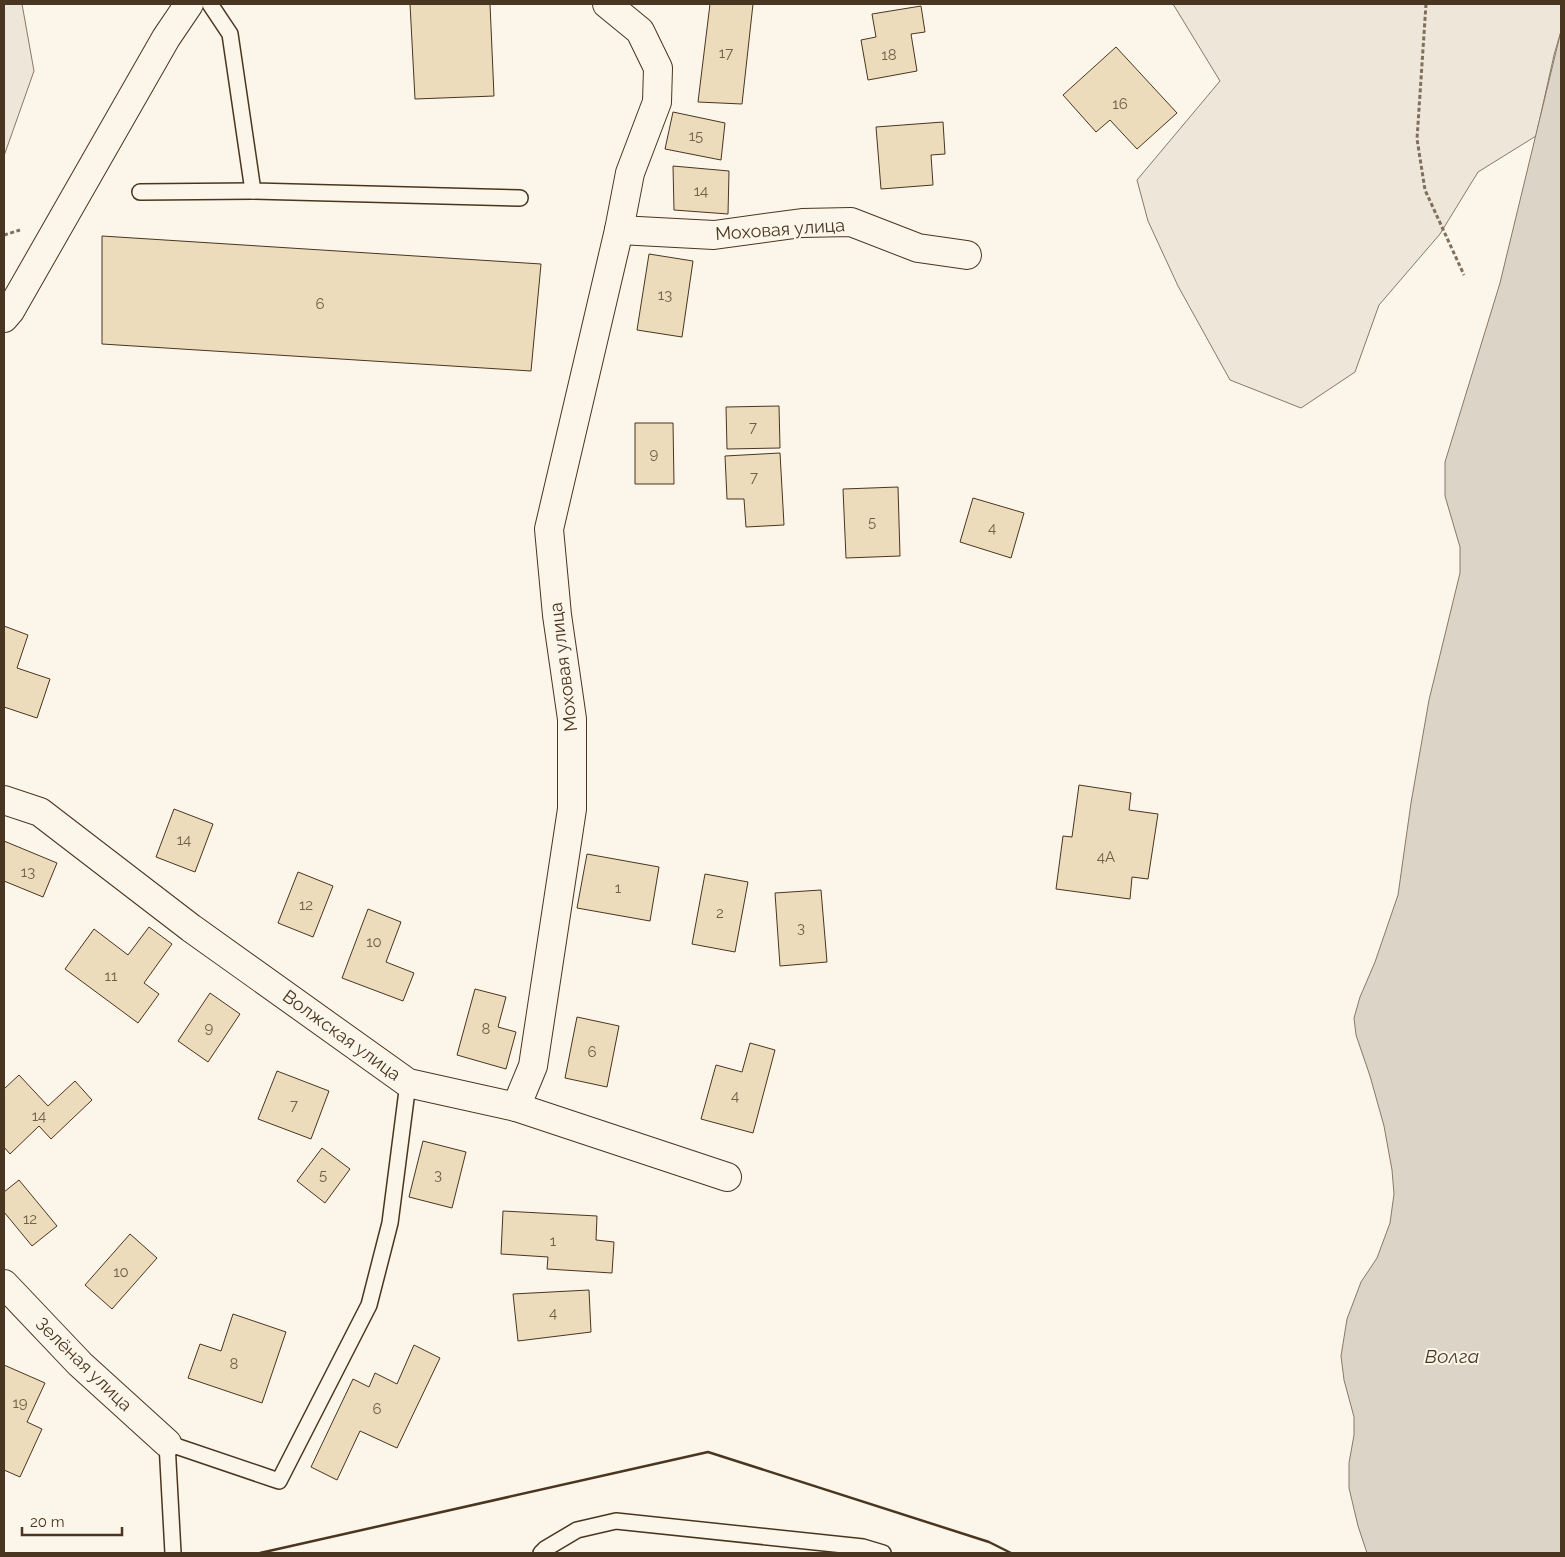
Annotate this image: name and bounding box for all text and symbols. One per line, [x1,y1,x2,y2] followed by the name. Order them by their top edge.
[719,44,733,62] house number: 17
[881,46,897,64] house number: 18
[1112,95,1128,113] house number: 16
[689,127,703,145] house number: 15
[694,182,708,200] house number: 14
[714,214,846,244] street label: Моховая улица
[658,286,672,304] house number: 13
[315,295,325,313] house number: 6
[749,418,757,436] house number: 7
[650,445,659,463] house number: 9
[750,468,758,486] house number: 7
[868,513,876,531] house number: 5
[988,519,996,537] house number: 4
[545,601,581,733] street label: Моховая улица
[177,831,191,849] house number: 14
[1097,848,1115,866] house number: 4А
[21,863,35,881] house number: 13
[615,879,622,897] house number: 1
[299,896,313,914] house number: 12
[716,904,724,922] house number: 2
[797,919,805,937] house number: 3
[366,933,382,951] house number: 10
[105,967,118,985] house number: 11
[279,985,405,1085] street label: Волжская улица
[205,1019,214,1037] house number: 9
[482,1020,491,1038] house number: 8
[587,1043,597,1061] house number: 6
[731,1087,739,1105] house number: 4
[290,1096,298,1114] house number: 7
[32,1107,46,1125] house number: 14
[319,1166,327,1184] house number: 5
[434,1166,442,1184] house number: 3
[23,1210,37,1228] house number: 12
[550,1232,557,1250] house number: 1
[113,1263,129,1281] house number: 10
[549,1304,557,1322] house number: 4
[31,1313,137,1415] street label: Зелёная улица
[1425,1345,1479,1367] water label: Волга
[230,1355,239,1373] house number: 8
[12,1394,28,1412] house number: 19
[372,1400,382,1418] house number: 6
[22,1504,122,1536] scale bar
[30,1513,65,1531] text: 20 m

